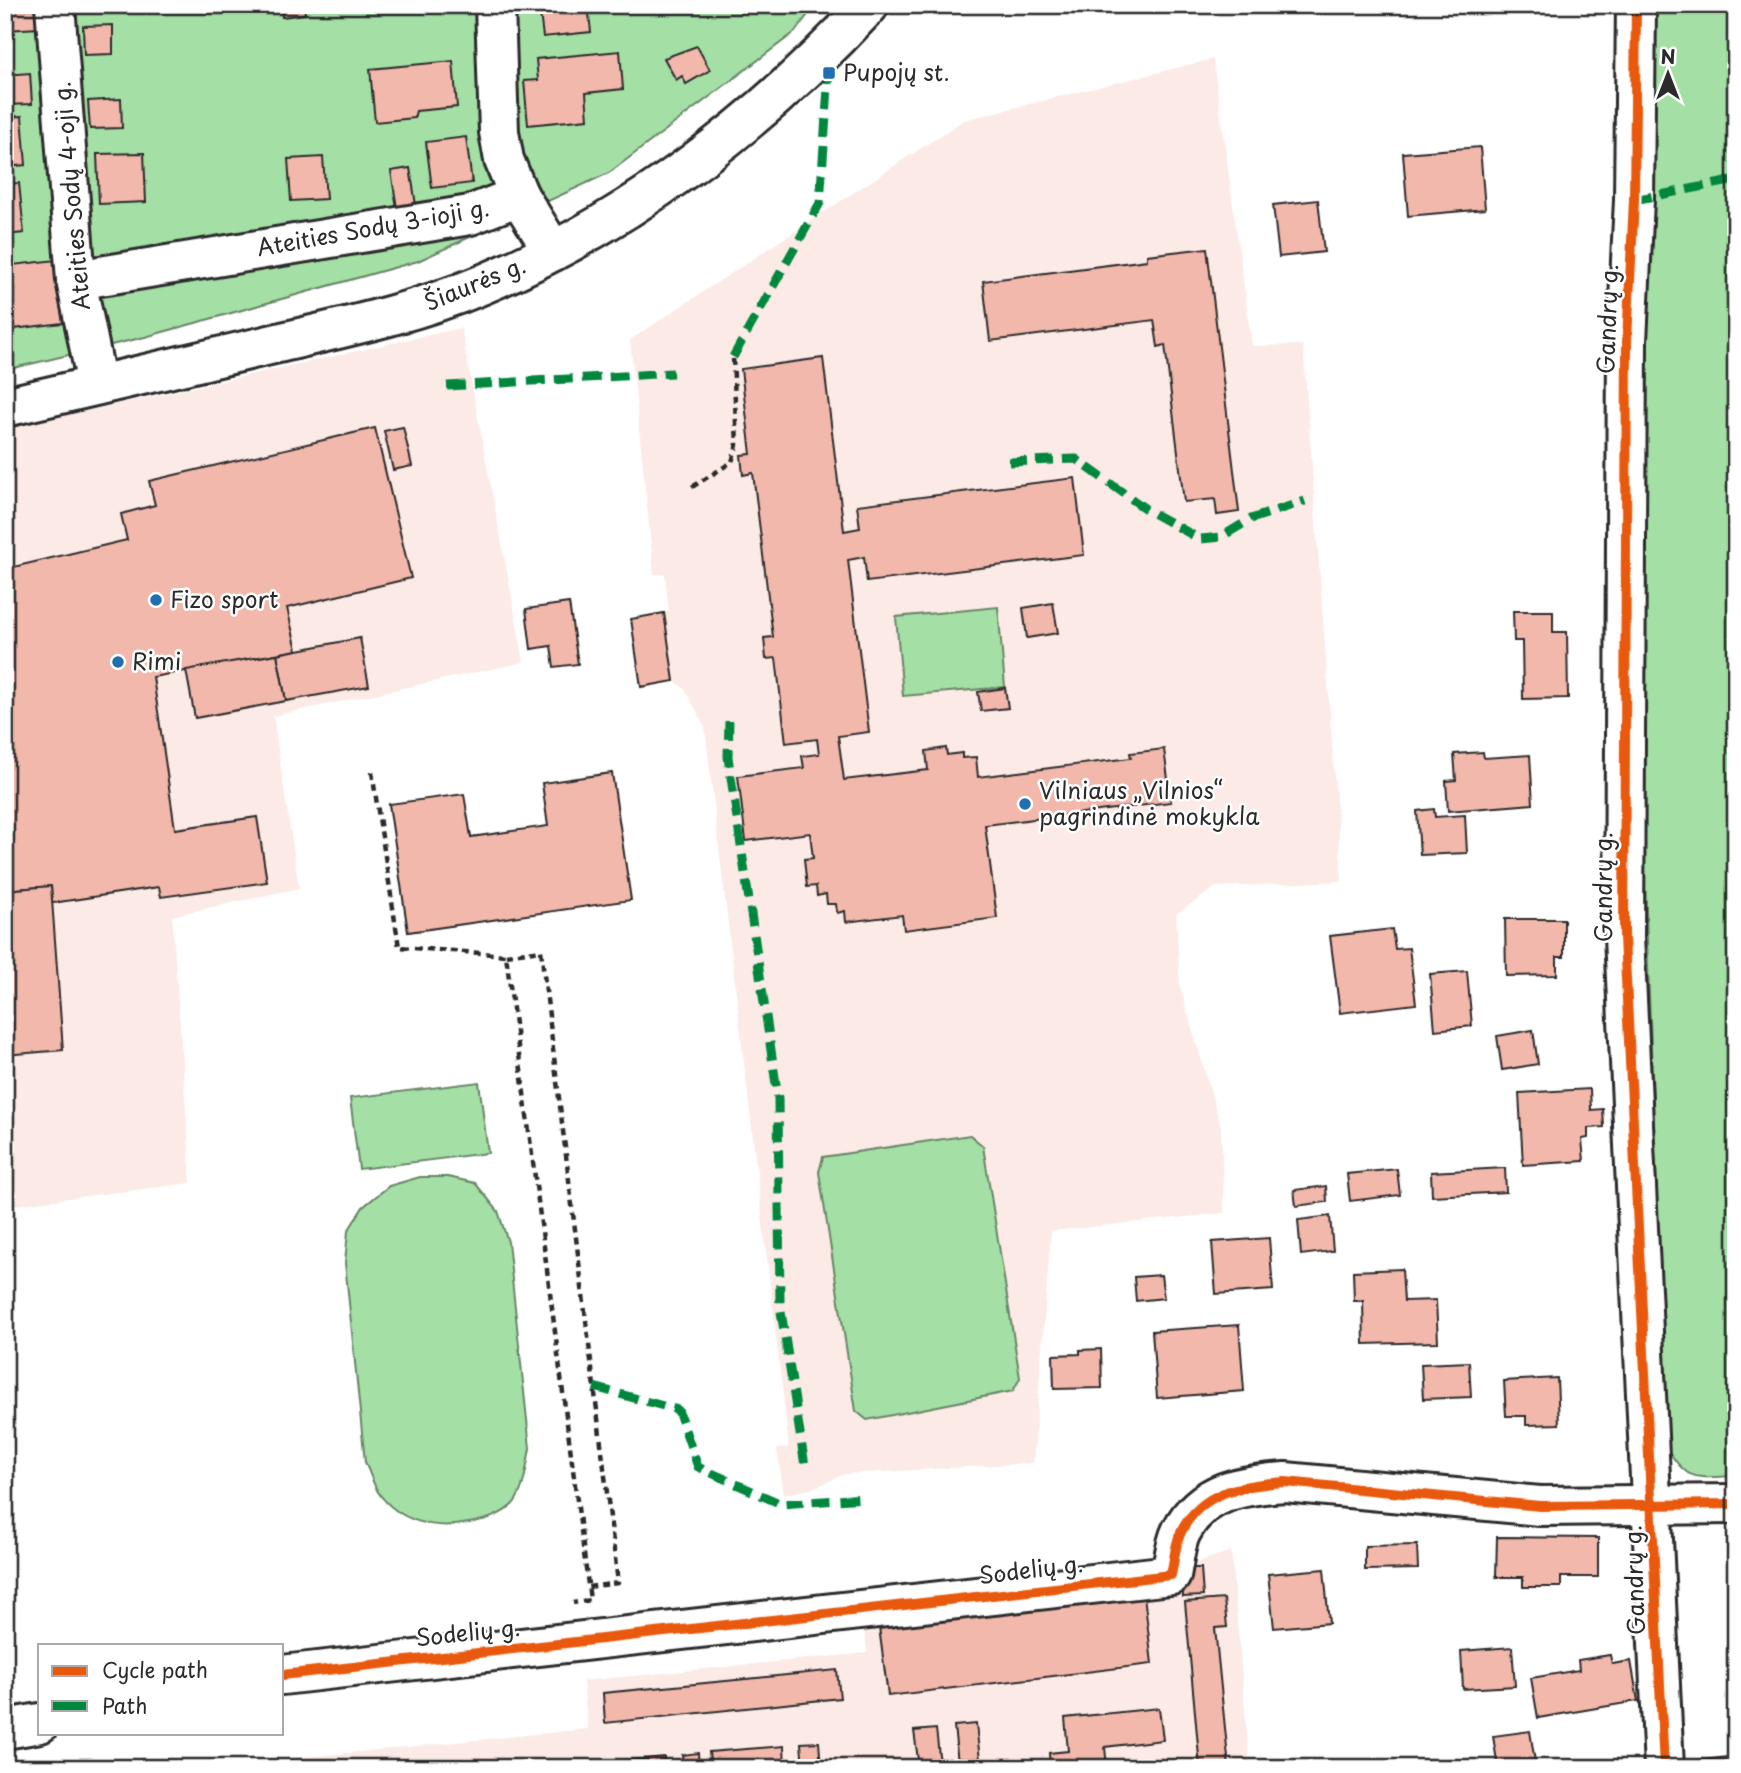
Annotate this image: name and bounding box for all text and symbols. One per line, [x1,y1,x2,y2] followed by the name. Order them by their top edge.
[1632,38,1702,108] north arrow
[1660,42,1676,70] text: N
[843,54,950,89] place label: Pupojų st.
[821,65,837,81] marker: Pupojų st.
[43,80,98,312] street label: Ateities Sodų 4-oji g.
[254,189,492,264] street label: Ateities Sodų 3-ioji g.
[418,246,531,319] street label: Šiaurės g.
[1587,263,1626,375] street label: Gandrų g.
[170,581,278,616] place label: Fizo sport
[148,592,164,608] marker: Fizo sport
[132,643,181,678] place label: Rimi
[110,654,126,670] marker: Rimi
[1039,772,1260,833] place label: Vilniaus „Vilnios“ pagrindinė mokykla
[1017,796,1033,812] marker: Vilniaus „Vilnios“ pagrindinė mokykla
[1585,832,1620,942] street label: Gandrų g.
[1614,1524,1653,1636] street label: Gandrų g.
[977,1545,1085,1592] street label: Sodelių g.
[414,1609,522,1654] street label: Sodelių g.
[38,1644,284,1734] legend
[102,1653,208,1685] text: Cycle path
[102,1689,147,1721] text: Path

